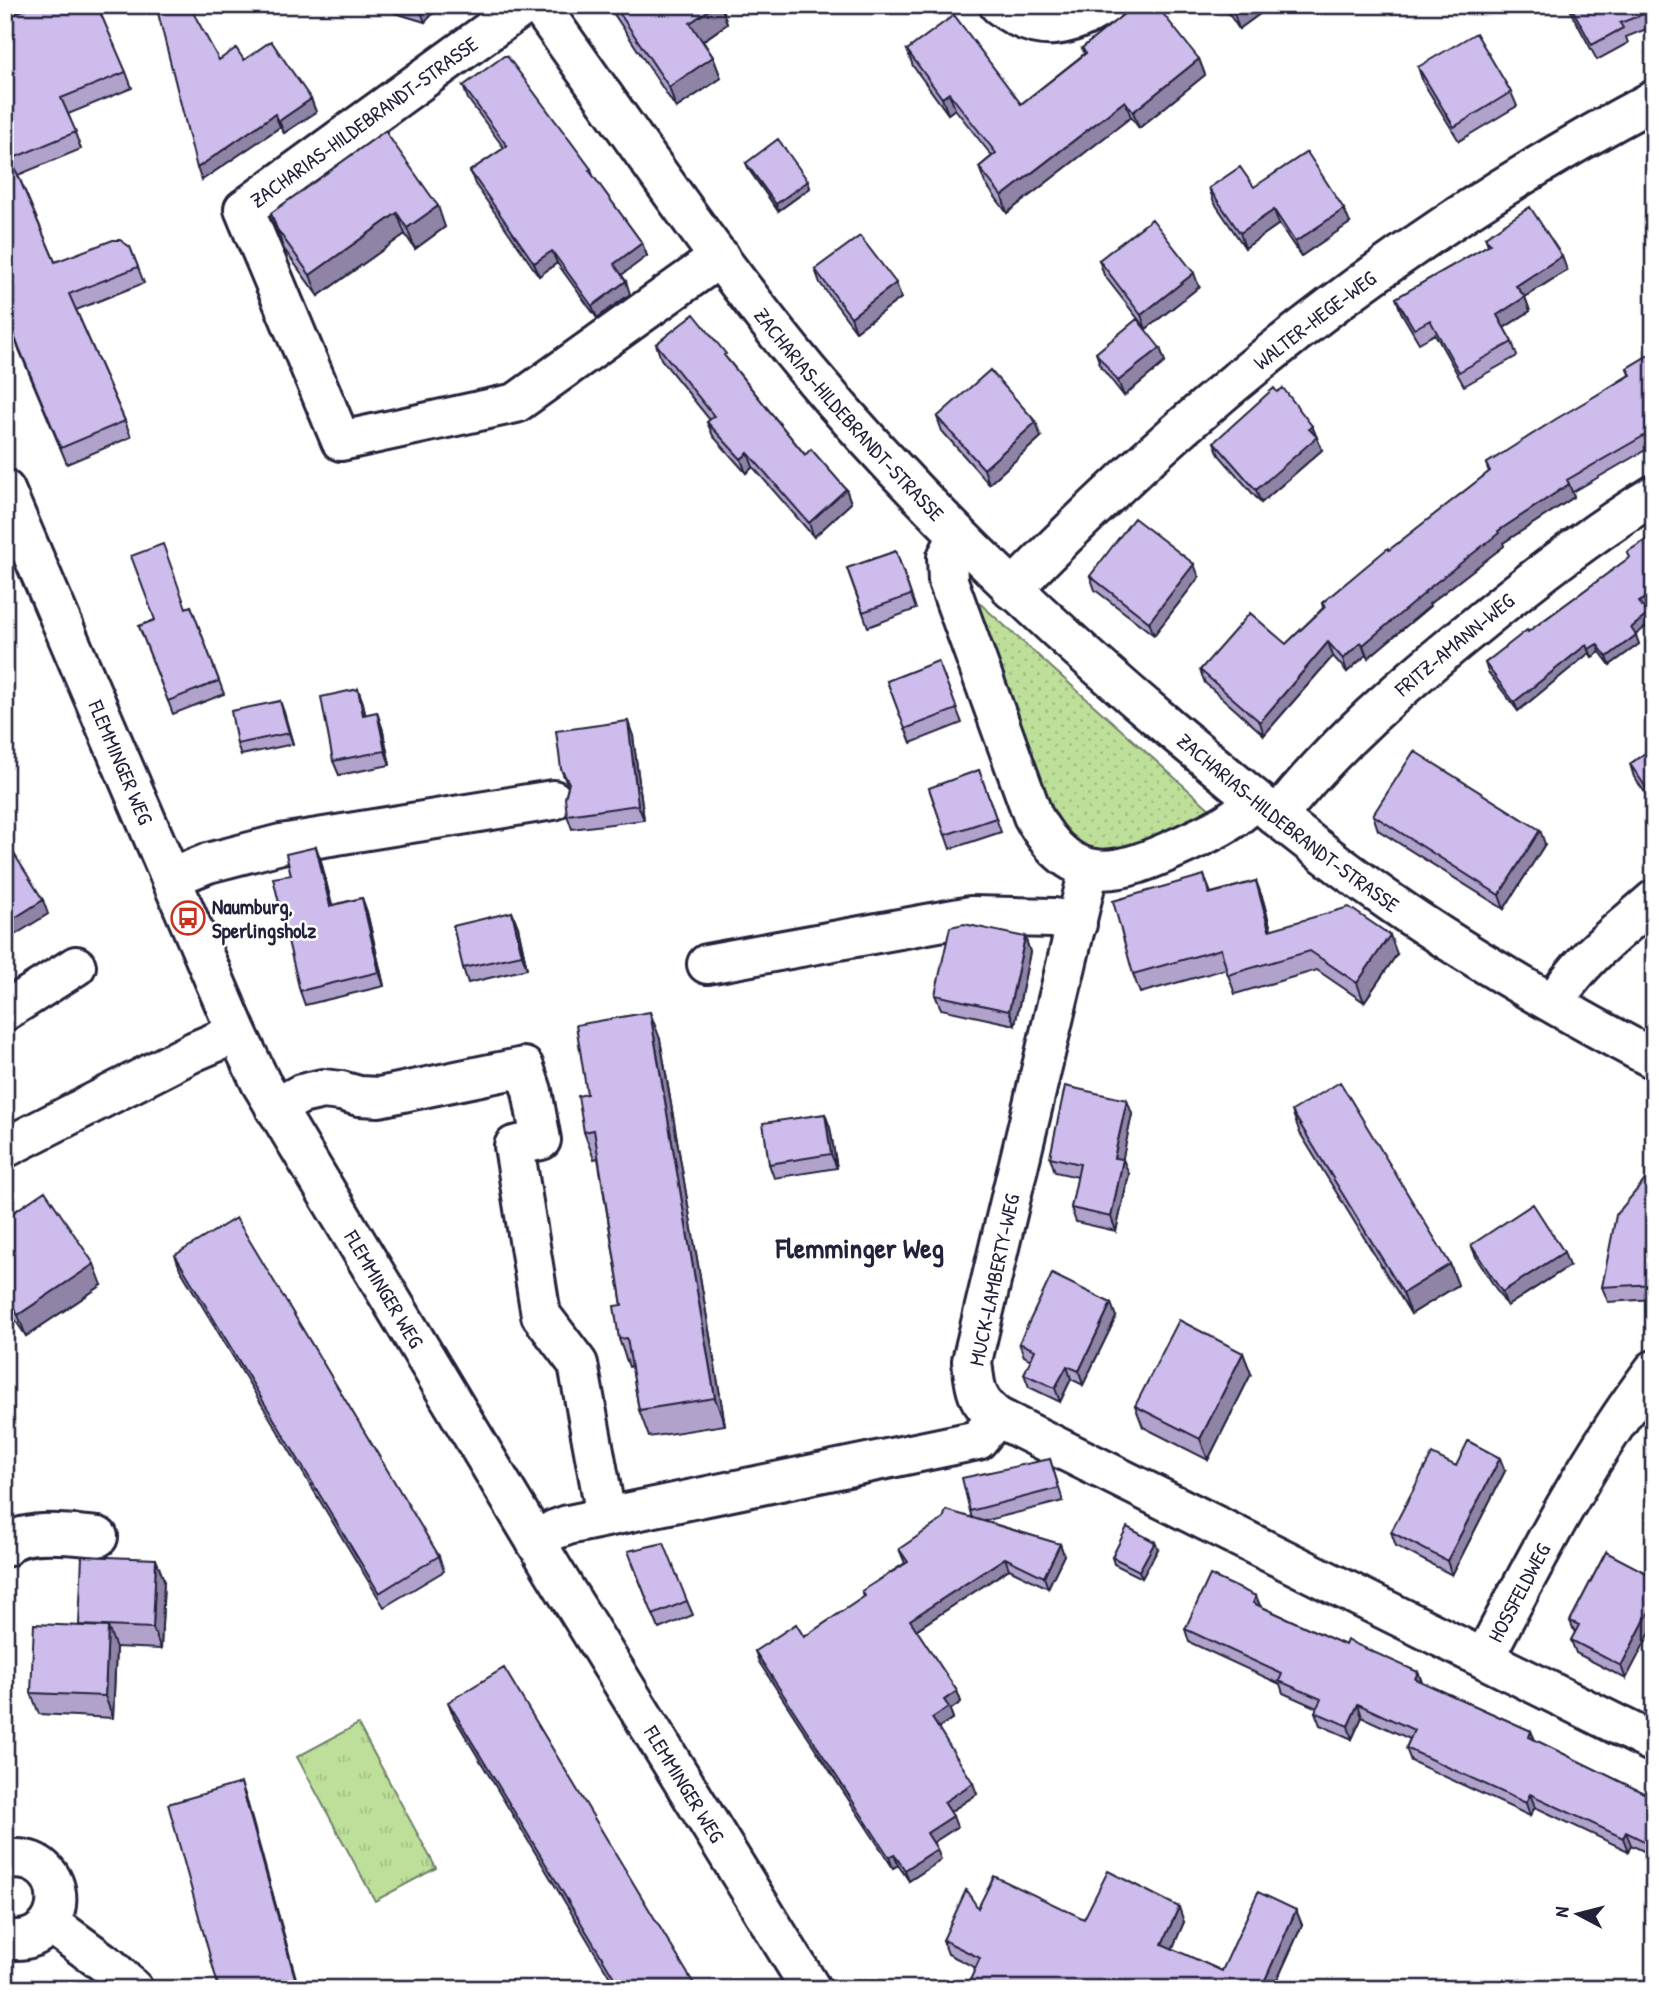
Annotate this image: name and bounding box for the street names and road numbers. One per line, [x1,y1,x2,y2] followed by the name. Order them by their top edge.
[244,29,484,215] street label: ZACHARIAS-HILDEBRANDT-STRASSE
[1247,263,1382,376] street label: WALTER-HEGE-WEG
[748,301,951,527] street label: ZACHARIAS-HILDEBRANDT-STRASSE
[1387,586,1520,703] street label: FRITZ-AMANN-WEG
[82,695,161,829] street label: FLEMMINGER WEG
[1171,726,1405,919] street label: ZACHARIAS-HILDEBRANDT-STRASSE
[962,1191,1026,1369] street label: MUCK-LAMBERTY-WEG
[337,1224,431,1353] street label: FLEMMINGER WEG
[1480,1538,1557,1647] street label: HOSSFELDWEG
[637,1719,732,1848] street label: FLEMMINGER WEG

